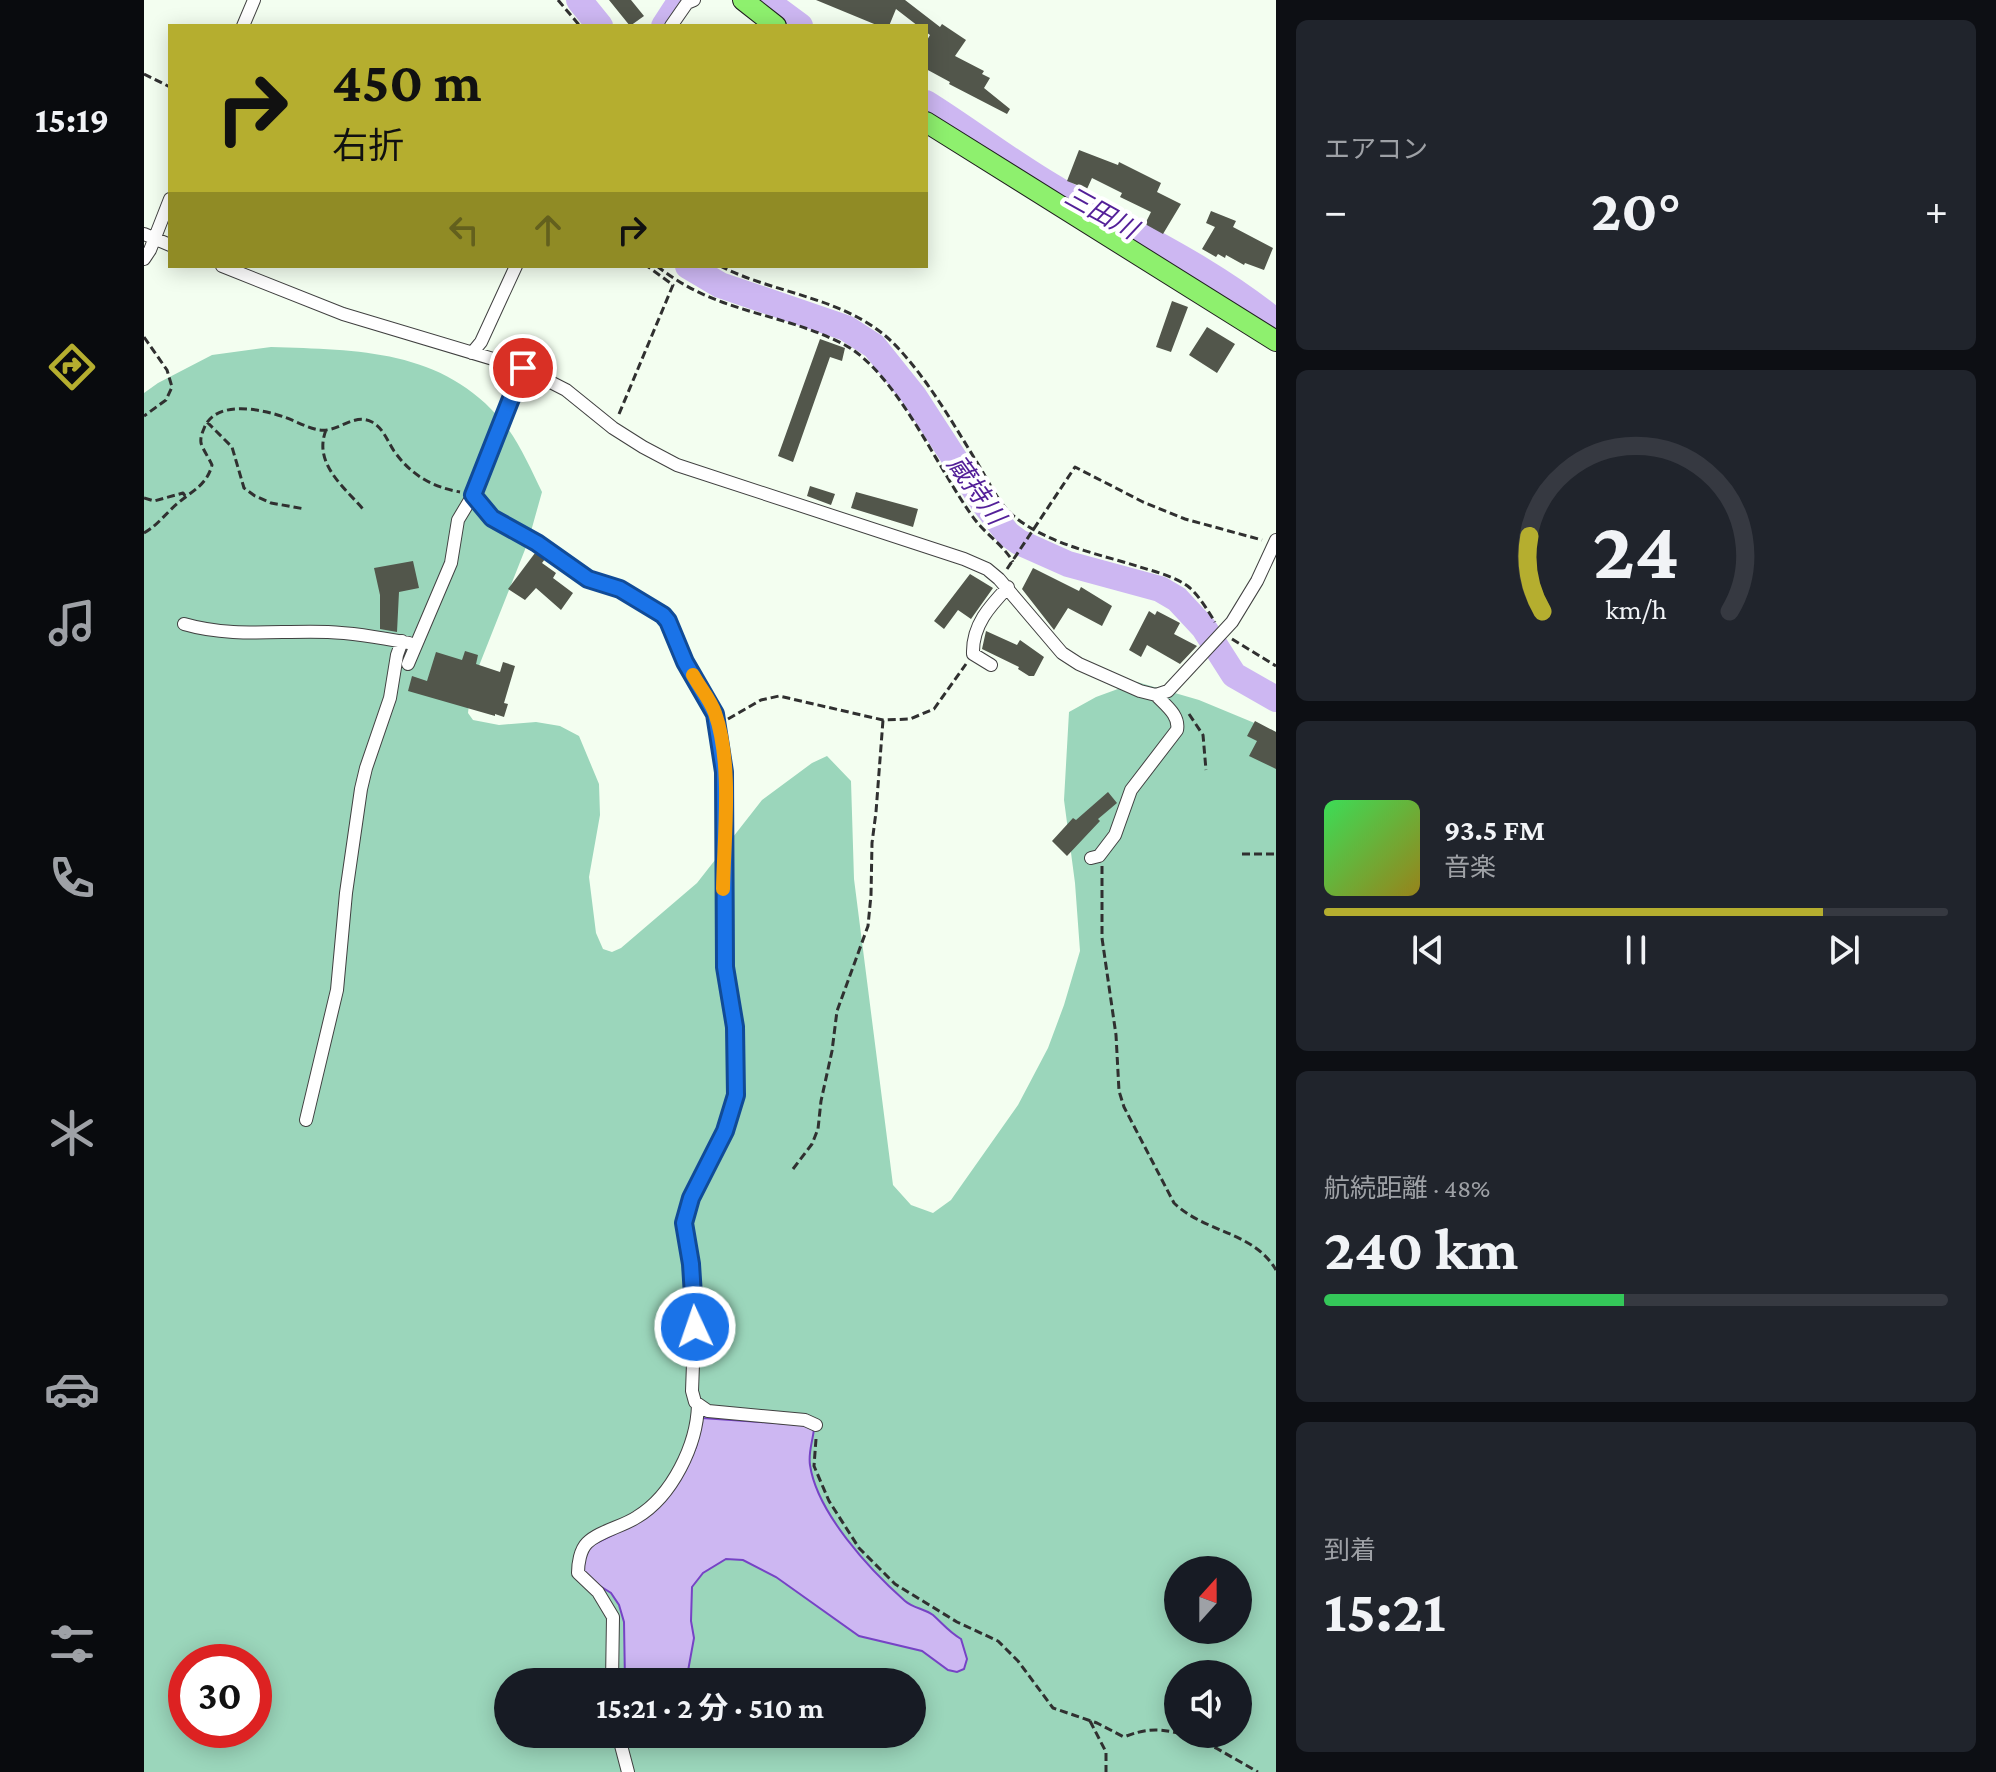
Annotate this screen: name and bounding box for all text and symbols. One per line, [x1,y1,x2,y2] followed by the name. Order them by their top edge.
[332,51,482,113] text: 450 m
[200,56,304,160] icon: right
[35,100,109,140] text: 15:19
[332,126,404,166] text: 右折
[1324,135,1428,164] text: エアコン
[1591,176,1681,243] text: 20°
[1060,181,1145,246] water label: 三田川
[1324,186,1347,234] text: −
[1925,186,1948,234] text: +
[442,208,486,252] icon: left
[526,208,570,252] icon: ahead
[610,208,654,252] icon: right
[489,334,557,402] pin
[44,339,100,395] icon: directions
[501,346,545,390] icon: arrive
[941,450,1012,532] water label: 蔵持川
[1592,502,1680,595] text: 24
[1605,593,1667,625] text: km/h
[44,595,100,651] icon: music
[1444,813,1545,846] text: 93.5 FM
[44,850,100,906] icon: phone
[1444,853,1496,882] text: 音楽
[1406,928,1450,972] icon: previous
[1614,928,1658,972] icon: pause
[1822,928,1866,972] icon: next
[44,1105,100,1161] icon: climate
[1324,1174,1490,1203] text: 航続距離 · 48%
[1324,1215,1518,1282] text: 240 km
[653,1285,737,1369] position arrow
[44,1361,100,1417] icon: car
[1324,1536,1376,1565] text: 到着
[1164,1556,1252,1644] north arrow
[1164,1556,1252,1748] map controls
[1324,1577,1446,1644] text: 15:21
[44,1616,100,1672] icon: filters
[168,1644,272,1748] speed limit sign: 30
[1164,1660,1252,1748] button: sound
[596,1691,824,1724] text: 15:21 · 2 分 · 510 m

